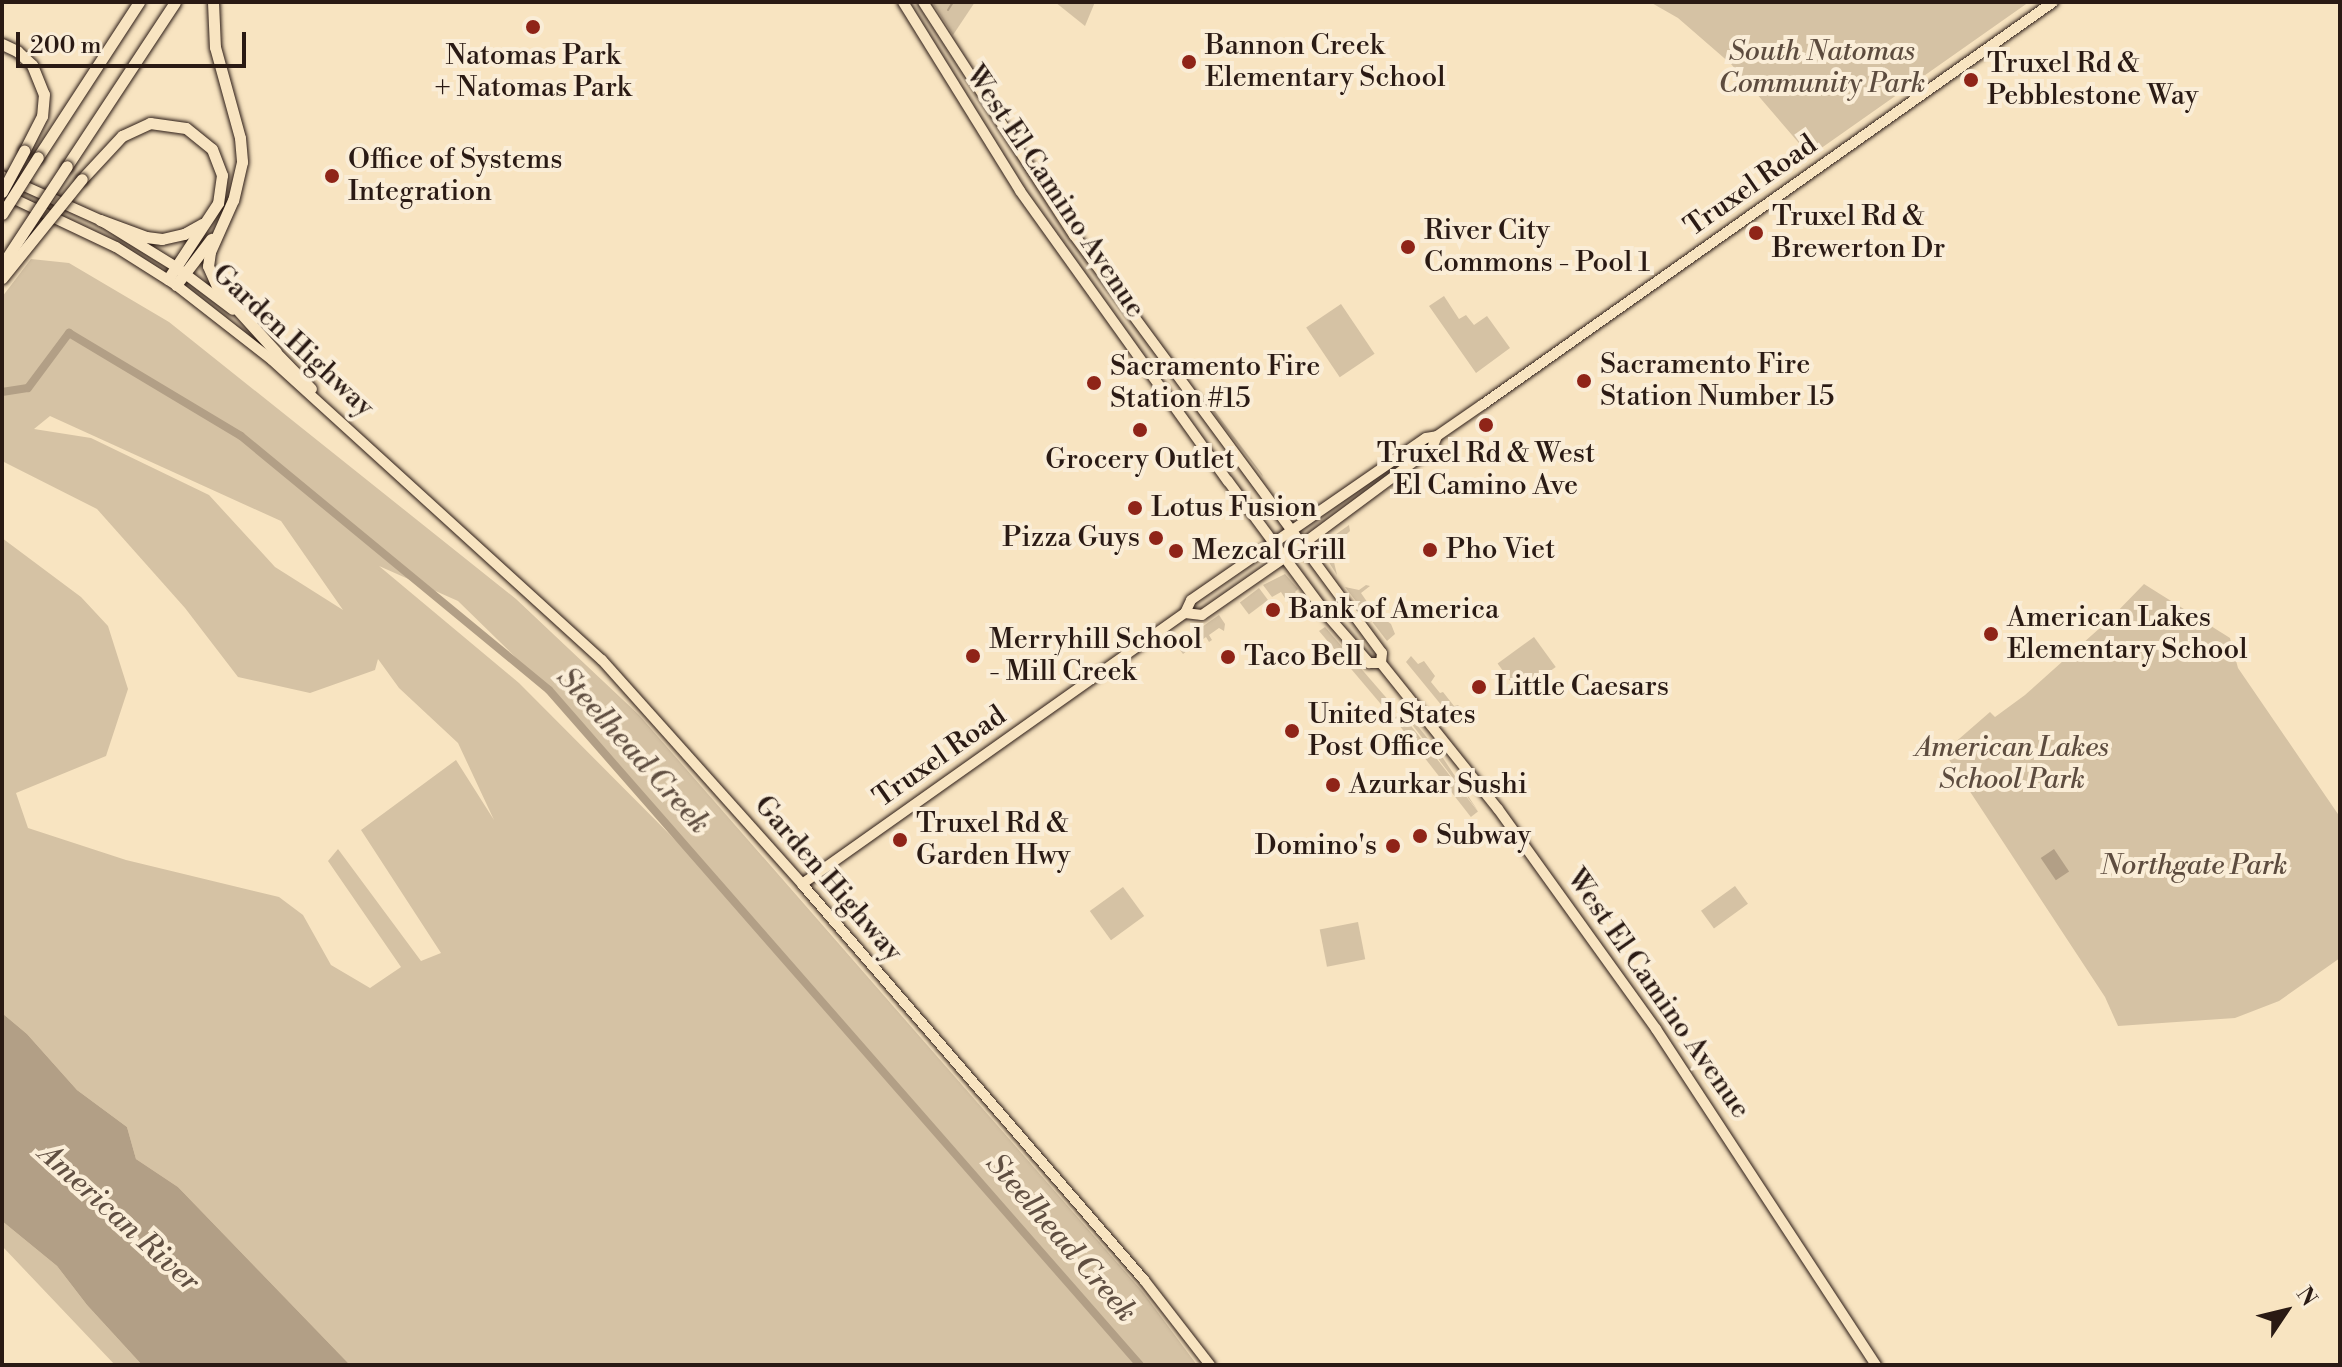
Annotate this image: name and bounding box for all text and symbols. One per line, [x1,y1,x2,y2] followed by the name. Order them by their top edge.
[20,16,250,66] scale bar
[524,18,542,36] marker: Natomas Park + Natomas Park
[1205,29,1446,95] place label: Bannon Creek Elementary School
[30,31,101,61] text: 200 m
[1718,35,1926,101] park label: South Natomas Community Park
[435,39,631,105] place label: Natomas Park + Natomas Park
[1987,47,2198,113] place label: Truxel Rd & Pebblestone Way
[1180,53,1198,71] marker: Bannon Creek Elementary School
[958,60,1152,324] street label: West El Camino Avenue
[1962,71,1980,89] marker: Truxel Rd & Pebblestone Way
[1678,128,1824,244] street label: Truxel Road
[348,143,563,209] place label: Office of Systems Integration
[323,167,341,185] marker: Office of Systems Integration
[1772,200,1945,266] place label: Truxel Rd & Brewerton Dr
[1424,214,1650,280] place label: River City Commons - Pool 1
[1747,224,1765,242] marker: Truxel Rd & Brewerton Dr
[1399,238,1417,256] marker: River City Commons - Pool 1
[205,257,381,425] street label: Garden Highway
[1600,348,1834,414] place label: Sacramento Fire Station Number 15
[1110,350,1320,416] place label: Sacramento Fire Station #15
[1575,372,1593,390] marker: Sacramento Fire Station Number 15
[1085,374,1103,392] marker: Sacramento Fire Station #15
[1477,416,1495,434] marker: Truxel Rd & West El Camino Ave
[1131,421,1149,439] marker: Grocery Outlet
[1377,437,1595,503] place label: Truxel Rd & West El Camino Ave
[1045,443,1235,477] place label: Grocery Outlet
[1151,491,1317,525] place label: Lotus Fusion
[1126,499,1144,517] marker: Lotus Fusion
[1002,521,1140,555] place label: Pizza Guys
[1147,529,1165,547] marker: Pizza Guys
[1446,533,1555,567] place label: Pho Viet
[1192,534,1346,568] place label: Mezcal Grill
[1421,541,1439,559] marker: Pho Viet
[1167,542,1185,560] marker: Mezcal Grill
[1289,593,1499,627] place label: Bank of America
[1264,601,1282,619] marker: Bank of America
[2007,601,2248,667] place label: American Lakes Elementary School
[989,623,1202,689] place label: Merryhill School - Mill Creek
[1982,625,2000,643] marker: American Lakes Elementary School
[1244,640,1362,674] place label: Taco Bell
[964,647,982,665] marker: Merryhill School - Mill Creek
[1219,648,1237,666] marker: Taco Bell
[549,660,717,842] water label: Steelhead Creek
[1495,670,1669,704] place label: Little Caesars
[1470,678,1488,696] marker: Little Caesars
[1308,698,1476,764] place label: United States Post Office
[867,699,1013,815] street label: Truxel Road
[1283,722,1301,740] marker: United States Post Office
[1915,731,2109,797] park label: American Lakes School Park
[1349,768,1527,802] place label: Azurkar Sushi
[1324,776,1342,794] marker: Azurkar Sushi
[747,789,909,969] street label: Garden Highway
[916,807,1070,873] place label: Truxel Rd & Garden Hwy
[1436,819,1531,853] place label: Subway
[1411,827,1429,845] marker: Subway
[1255,829,1377,863] place label: Domino's
[891,831,909,849] marker: Truxel Rd & Garden Hwy
[1384,837,1402,855] marker: Domino's
[2101,849,2287,883] park label: Northgate Park
[1559,863,1757,1125] street label: West El Camino Avenue
[31,1136,207,1300] water label: American River
[978,1146,1144,1330] water label: Steelhead Creek
[2246,1271,2326,1351] north arrow
[2290,1282,2322,1312] text: N

